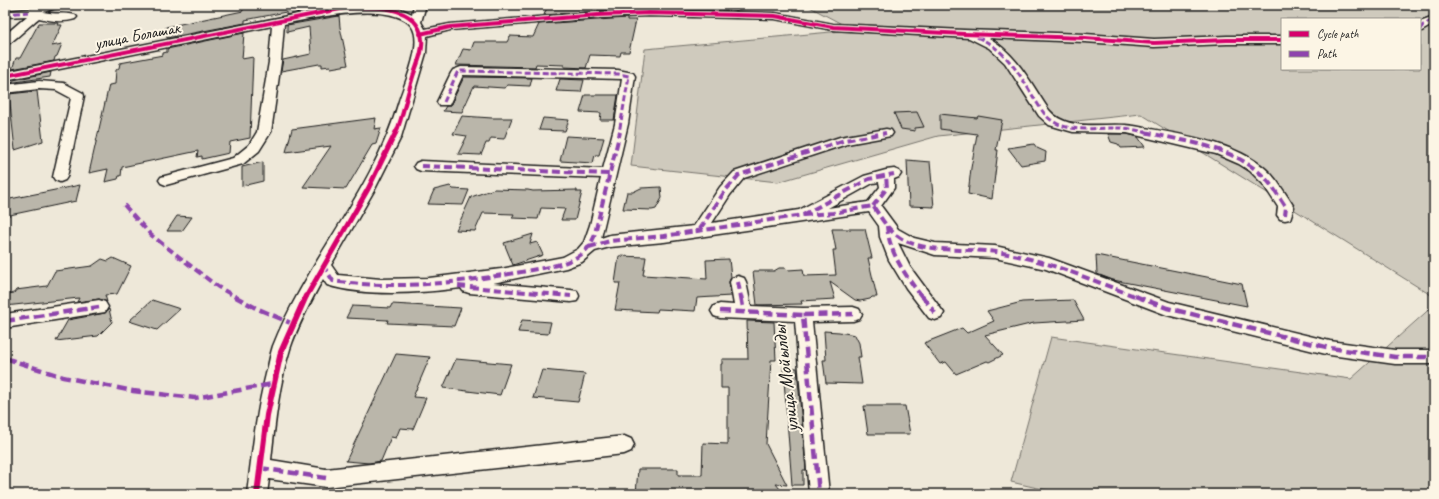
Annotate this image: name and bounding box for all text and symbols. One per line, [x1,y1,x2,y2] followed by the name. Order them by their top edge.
[92,17,183,54] street label: улица Болашак
[1281,18,1421,70] legend
[1317,26,1359,42] text: Cycle path
[1317,46,1337,62] text: Path
[766,323,805,435] street label: улица Мойылды

